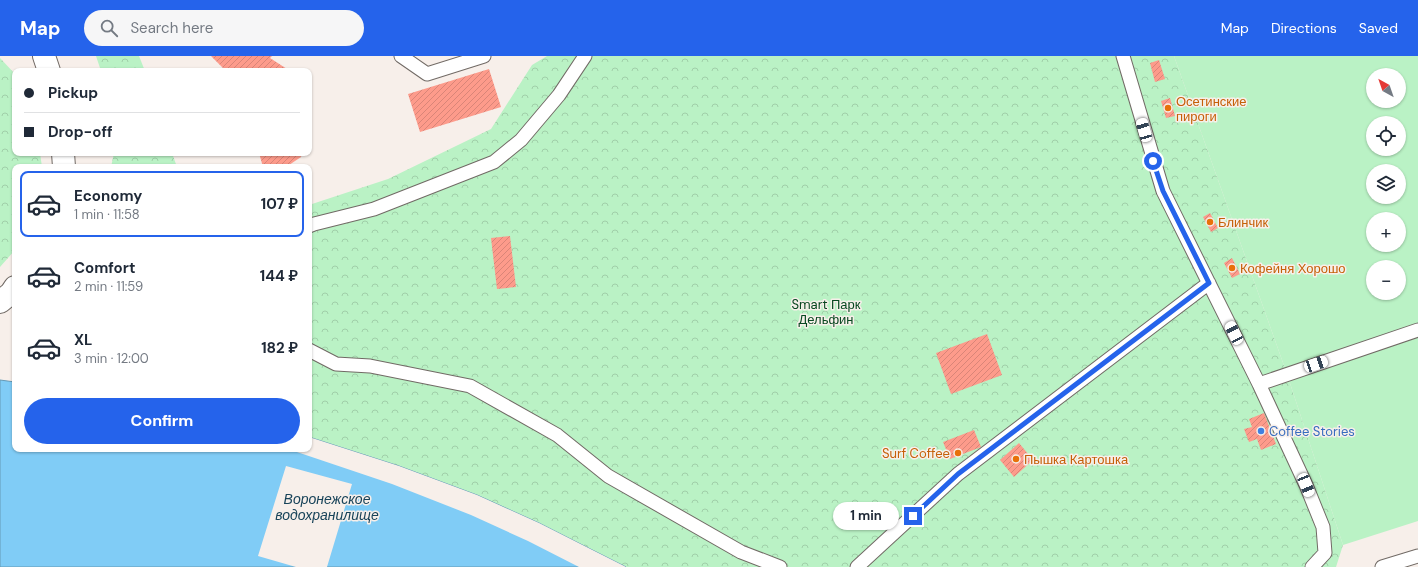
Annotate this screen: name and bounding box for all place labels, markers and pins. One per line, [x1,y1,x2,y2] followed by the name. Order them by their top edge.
[1176,93,1246,125] place label: Осетинские пироги
[1163,103,1173,113] marker: Осетинские пироги
[1218,214,1268,231] place label: Блинчик
[1205,217,1215,227] marker: Блинчик
[1240,260,1346,277] place label: Кофейня Хорошо
[1227,263,1237,273] marker: Кофейня Хорошо
[1269,423,1355,440] place label: Coffee Stories
[1256,426,1266,436] marker: Coffee Stories
[882,445,950,462] place label: Surf Coffee
[953,448,963,458] marker: Surf Coffee
[1024,451,1129,468] place label: Пышка Картошка
[1011,454,1021,464] marker: Пышка Картошка

